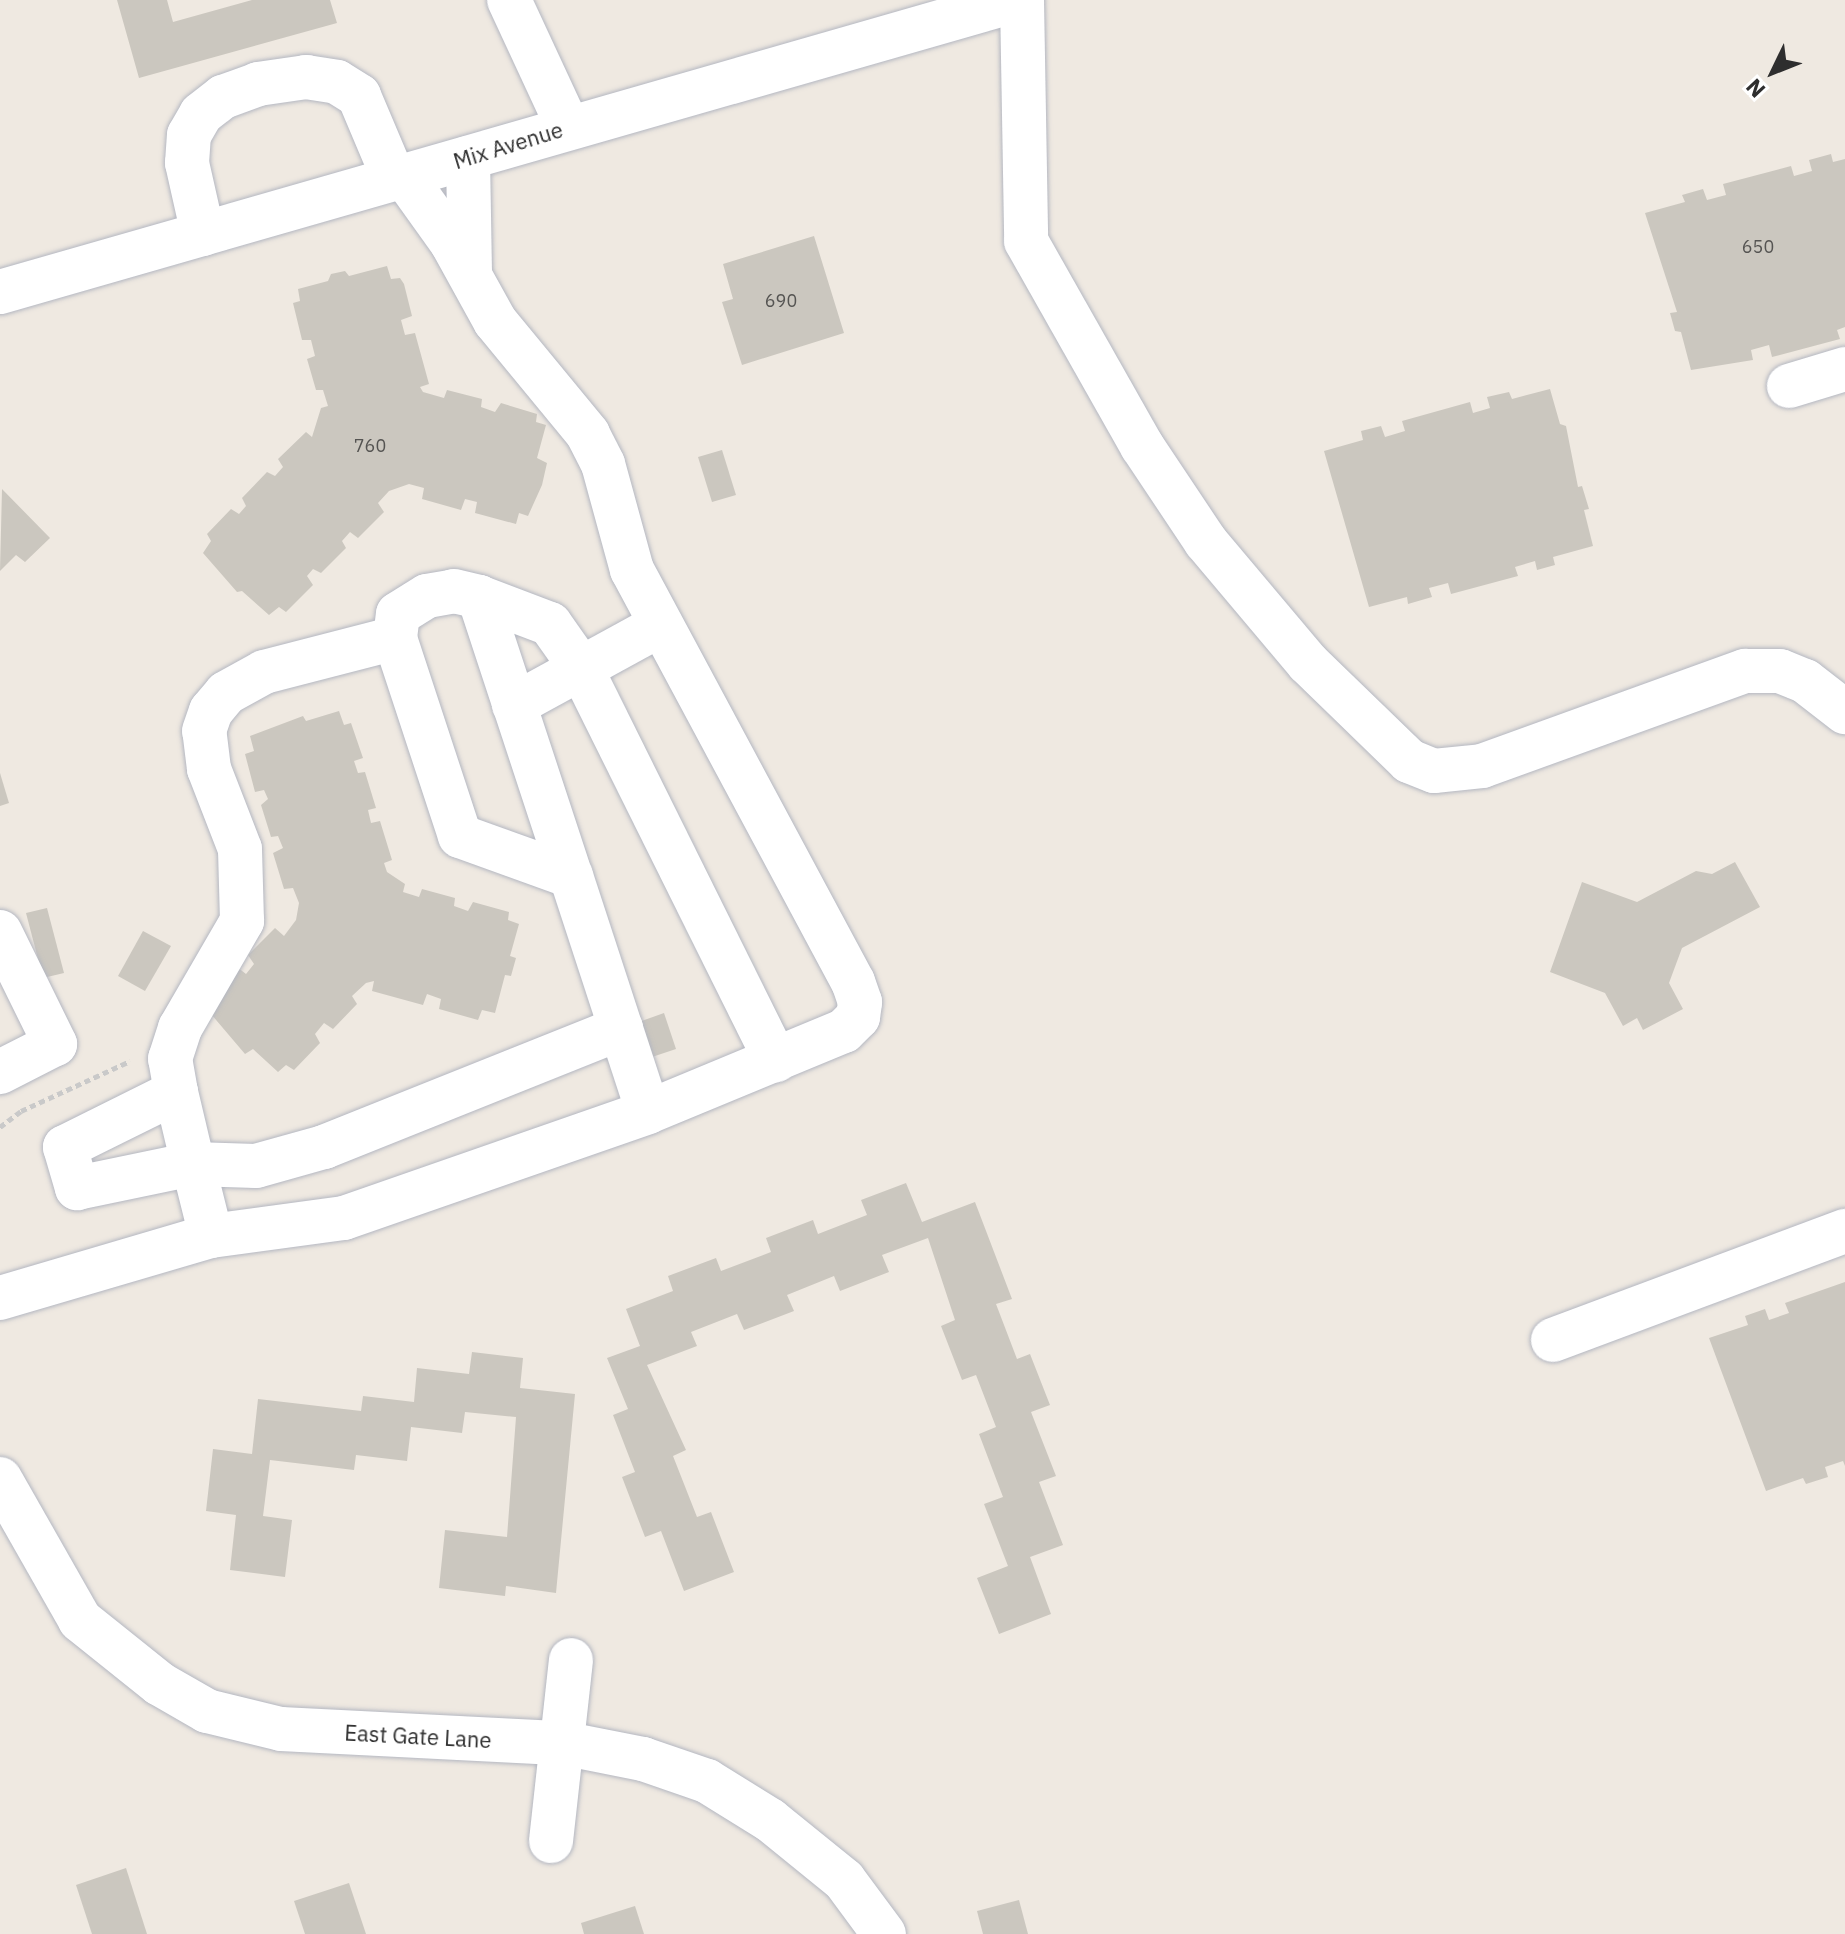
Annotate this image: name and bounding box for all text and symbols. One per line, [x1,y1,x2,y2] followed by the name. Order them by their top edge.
[1733,32,1813,112] north arrow
[1739,73,1771,104] text: N
[450,116,566,174] street label: Mix Avenue
[1742,236,1774,258] house number: 650
[765,290,797,312] house number: 690
[354,435,386,457] house number: 760
[344,1719,492,1753] street label: East Gate Lane

